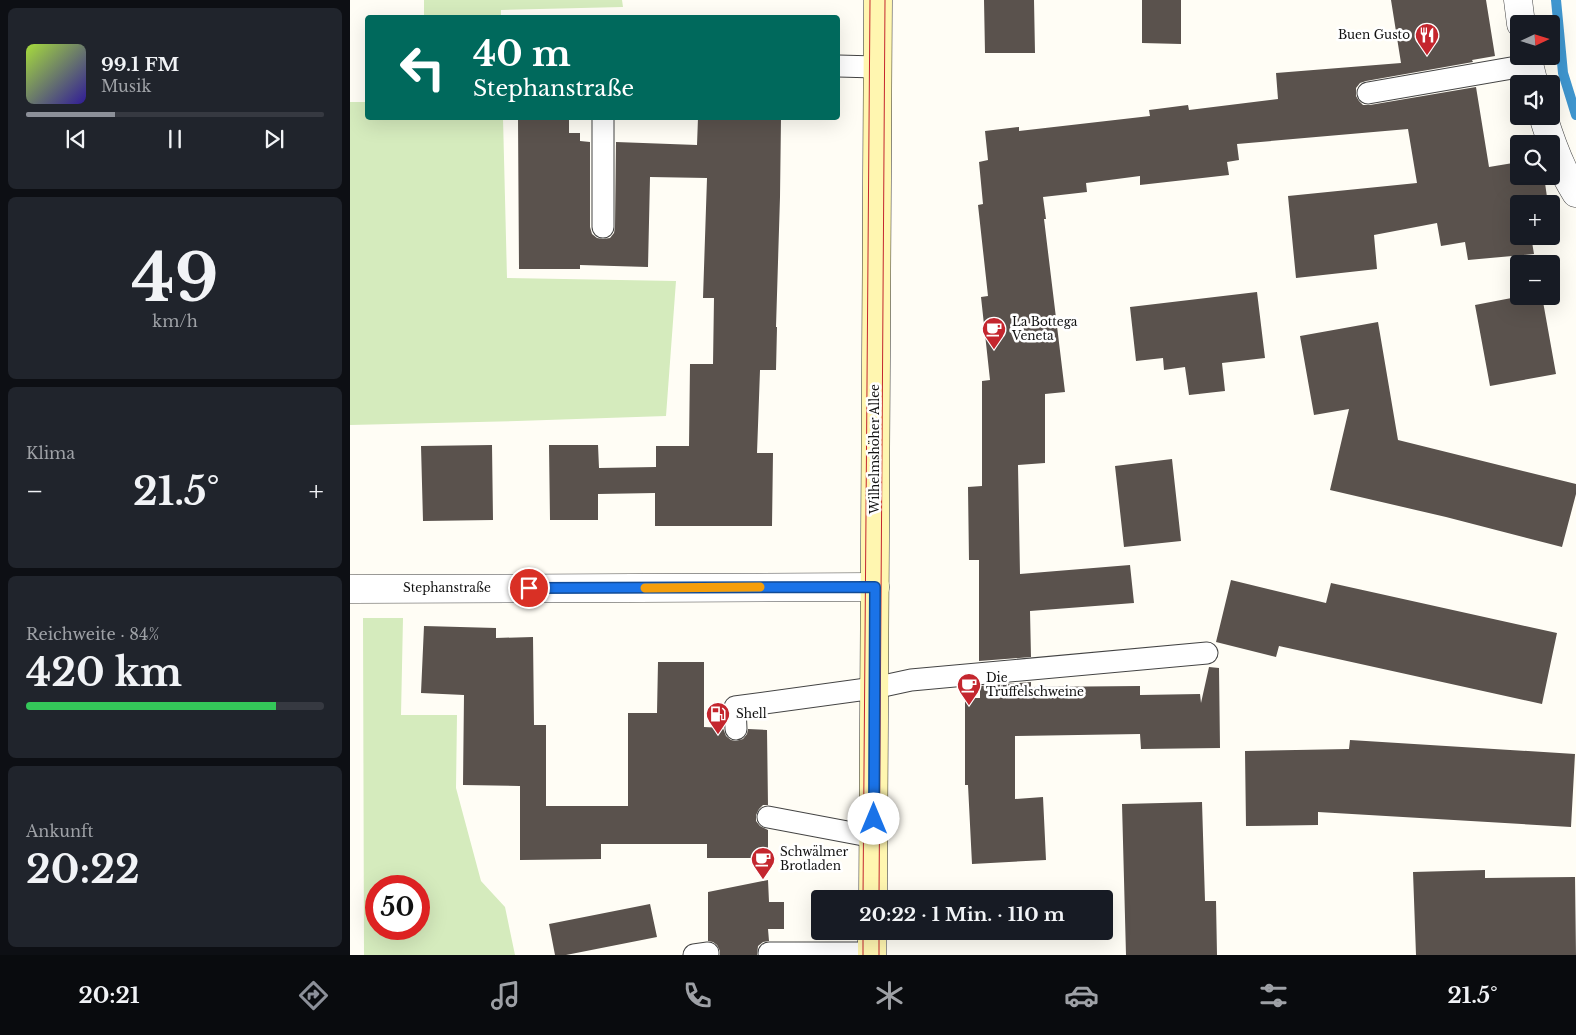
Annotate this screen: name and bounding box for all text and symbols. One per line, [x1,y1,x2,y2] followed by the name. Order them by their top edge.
[1510,15,1560,65] north arrow
[1510,15,1560,305] map controls
[1414,22,1440,56] restaurant icon: Buen Gusto
[1338,27,1410,42] place label: Buen Gusto
[473,32,571,75] text: 40 m
[390,35,455,100] icon: left
[101,53,179,76] text: 99.1 FM
[473,75,634,102] text: Stephanstraße
[1510,75,1560,125] button: sound
[101,76,151,96] text: Musik
[62,125,90,153] icon: previous
[161,125,189,153] icon: pause
[260,125,288,153] icon: next
[1510,135,1560,185] button: search
[1510,195,1560,245] button: +
[132,238,218,319] text: 49
[1510,255,1560,305] button: −
[152,311,198,331] text: km/h
[1011,314,1078,343] place label: La Bottega Veneta
[981,316,1007,350] cafe icon: La Bottega Veneta
[867,384,882,515] street label: Wilhelmshöher Allee
[26,443,75,463] text: Klima
[133,468,219,515] text: 21.5°
[26,474,44,509] text: −
[309,474,324,509] text: +
[508,567,550,609] pin
[515,574,543,602] icon: arrive
[403,580,491,595] street label: Stephanstraße
[26,624,159,644] text: Reichweite · 84%
[26,649,182,696] text: 420 km
[986,670,1084,699] place label: Die Trüffelschweine
[956,672,982,706] cafe icon: Die Trüffelschweine
[705,701,731,735] fuel station icon: Shell
[736,706,767,721] place label: Shell
[847,792,899,844] position arrow
[26,821,94,841] text: Ankunft
[780,844,849,873] place label: Schwälmer Brotladen
[26,846,140,893] text: 20:22
[750,846,776,880] cafe icon: Schwälmer Brotladen
[365,875,430,940] speed limit sign: 50
[859,903,1065,926] text: 20:22 · 1 Min. · 110 m
[296,978,331,1013] icon: directions
[488,978,523,1013] icon: music
[680,978,715,1013] icon: phone
[872,978,907,1013] icon: climate
[1064,978,1099,1013] icon: car
[1256,978,1291,1013] icon: filters
[78,982,140,1009] text: 20:21
[1447,982,1498,1009] text: 21.5°

